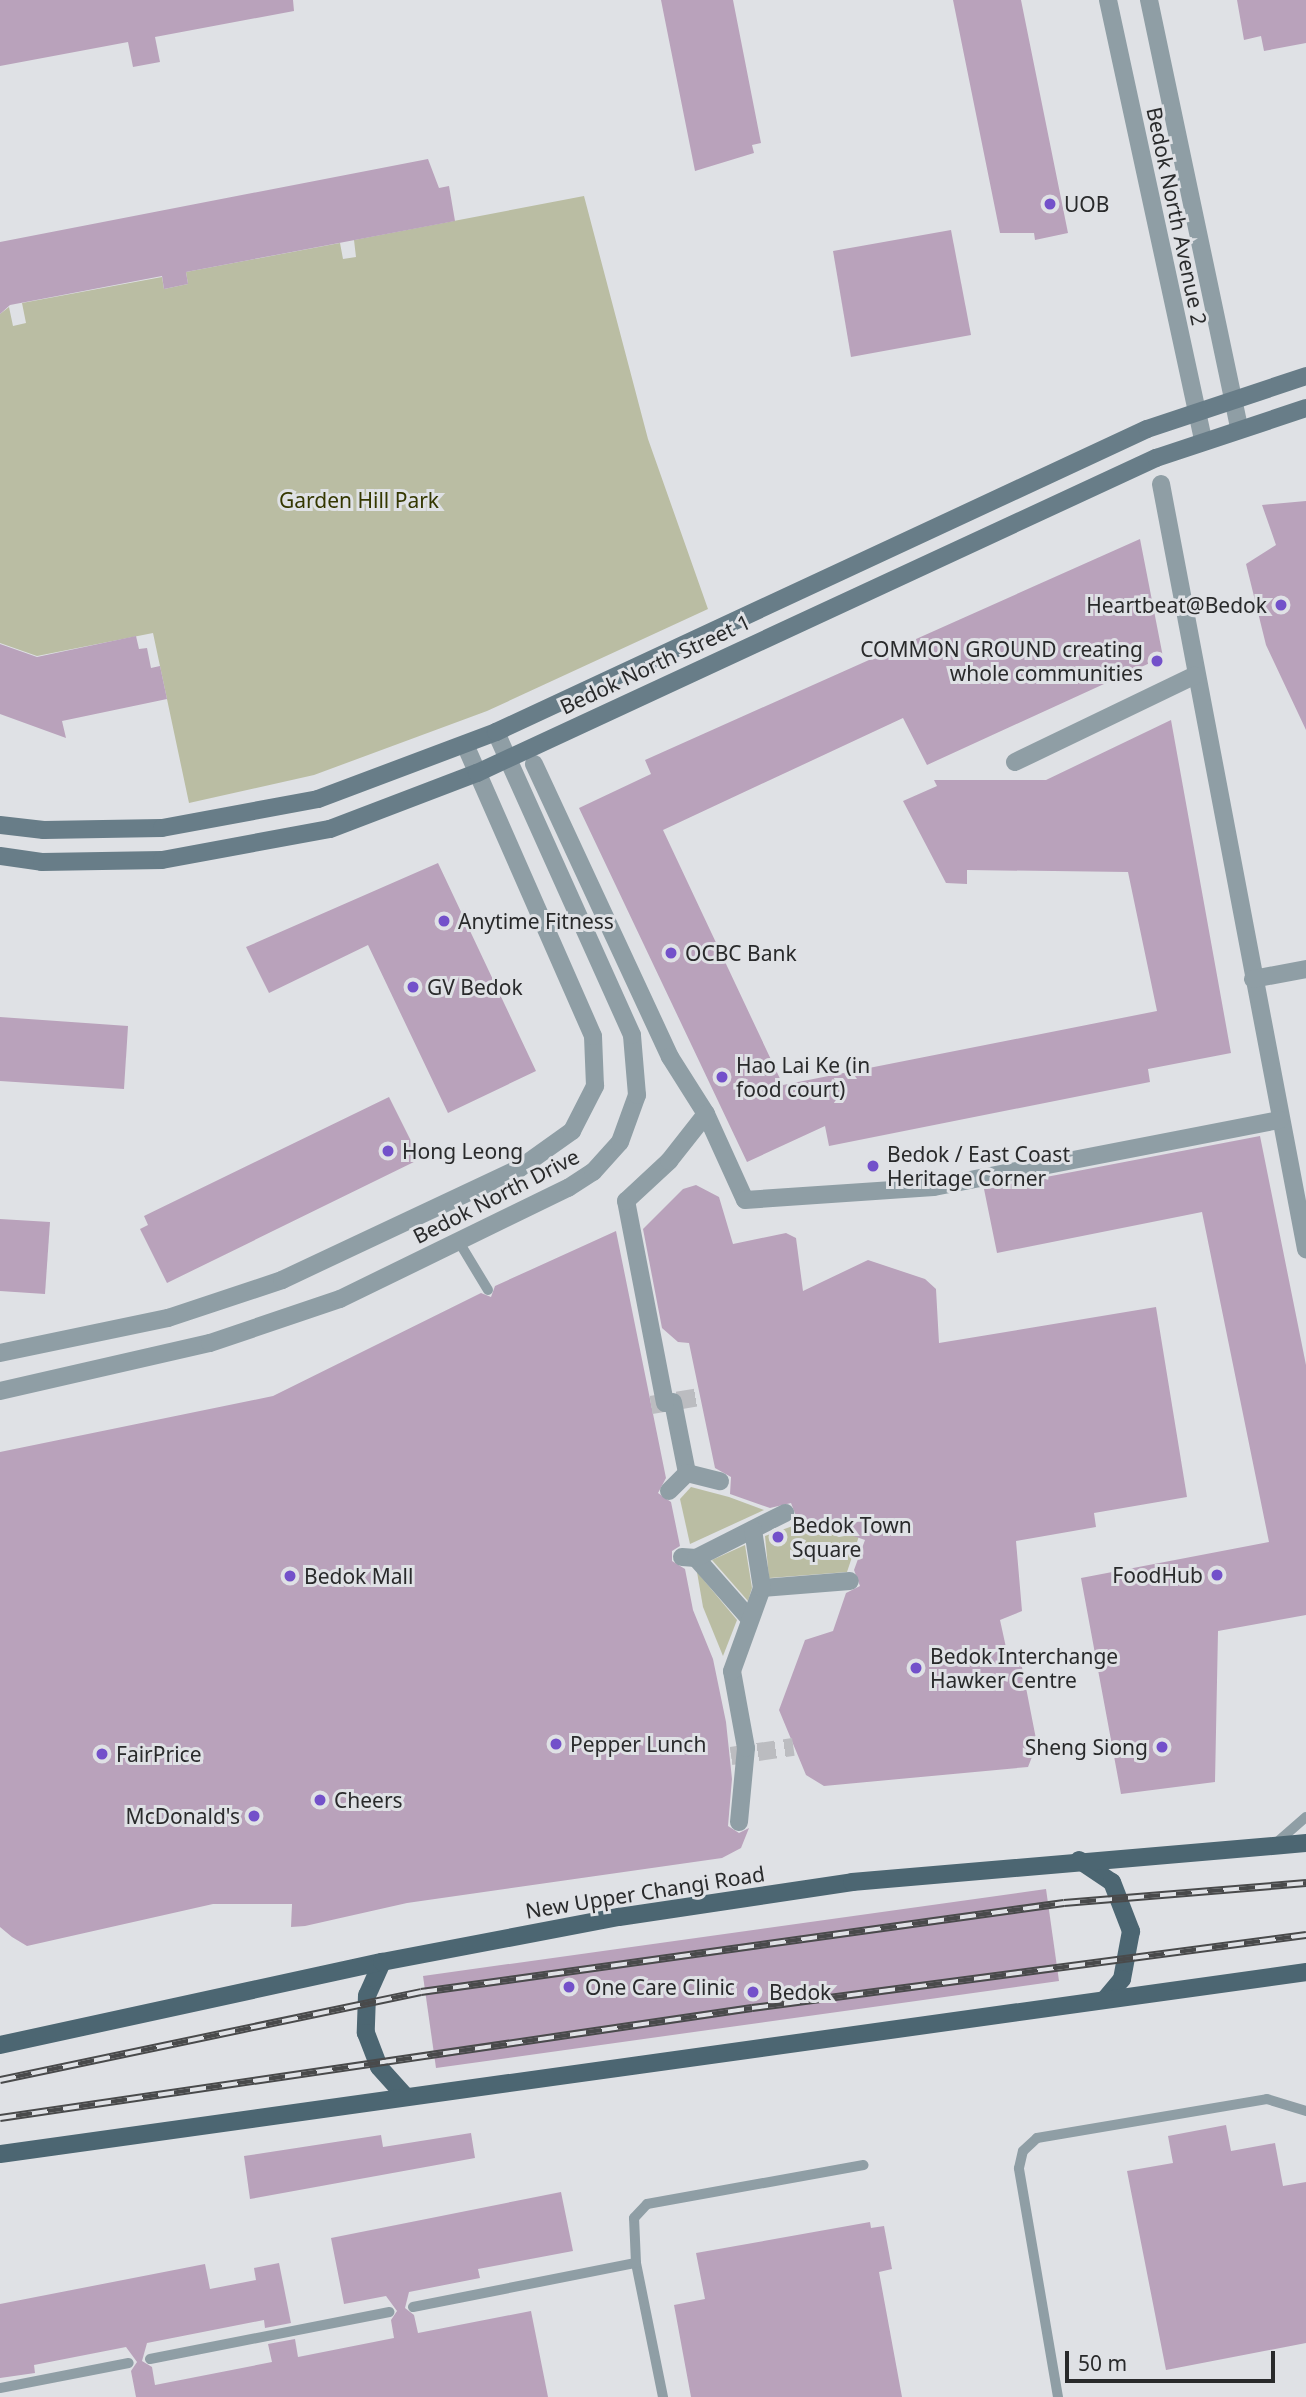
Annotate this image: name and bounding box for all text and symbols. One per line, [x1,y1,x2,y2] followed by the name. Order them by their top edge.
[1142,105,1212,327] street label: Bedok North Avenue 2
[1064,191,1109,217] place label: UOB
[1042,196,1058,212] marker: UOB
[279,487,439,513] park label: Garden Hill Park
[1086,592,1267,618] place label: Heartbeat@Bedok
[1273,597,1289,613] marker: Heartbeat@Bedok
[556,609,754,719] street label: Bedok North Street 1
[860,636,1143,686] place label: COMMON GROUND creating whole communities
[1149,653,1165,669] marker: COMMON GROUND creating whole communities
[458,908,614,934] place label: Anytime Fitness
[436,913,452,929] marker: Anytime Fitness
[685,940,797,966] place label: OCBC Bank
[663,945,679,961] marker: OCBC Bank
[427,974,523,1000] place label: GV Bedok
[405,979,421,995] marker: GV Bedok
[736,1052,870,1102] place label: Hao Lai Ke (in food court)
[714,1069,730,1085] marker: Hao Lai Ke (in food court)
[402,1138,523,1164] place label: Hong Leong
[887,1141,1070,1191] place label: Bedok / East Coast Heritage Corner
[380,1143,396,1159] marker: Hong Leong
[409,1143,583,1249] street label: Bedok North Drive
[865,1158,881,1174] marker: Bedok / East Coast Heritage Corner
[792,1512,912,1562] place label: Bedok Town Square
[770,1529,786,1545] marker: Bedok Town Square
[1112,1562,1203,1588] place label: FoodHub
[304,1563,413,1589] place label: Bedok Mall
[1209,1567,1225,1583] marker: FoodHub
[282,1568,298,1584] marker: Bedok Mall
[930,1643,1118,1693] place label: Bedok Interchange Hawker Centre
[908,1660,924,1676] marker: Bedok Interchange Hawker Centre
[570,1731,706,1757] place label: Pepper Lunch
[1025,1734,1148,1760] place label: Sheng Siong
[548,1736,564,1752] marker: Pepper Lunch
[1154,1739,1170,1755] marker: Sheng Siong
[116,1741,201,1767] place label: FairPrice
[94,1746,110,1762] marker: FairPrice
[334,1787,403,1813] place label: Cheers
[312,1792,328,1808] marker: Cheers
[126,1803,240,1829] place label: McDonald's
[246,1808,262,1824] marker: McDonald's
[524,1861,766,1923] street label: New Upper Changi Road
[585,1974,735,2000] place label: One Care Clinic
[559,1977,579,1997] marker: One Care Clinic
[769,1979,831,2005] place label: Bedok
[743,1982,763,2002] marker: Bedok
[1068,2338,1278,2382] scale bar
[1078,2349,1127,2377] text: 50 m

